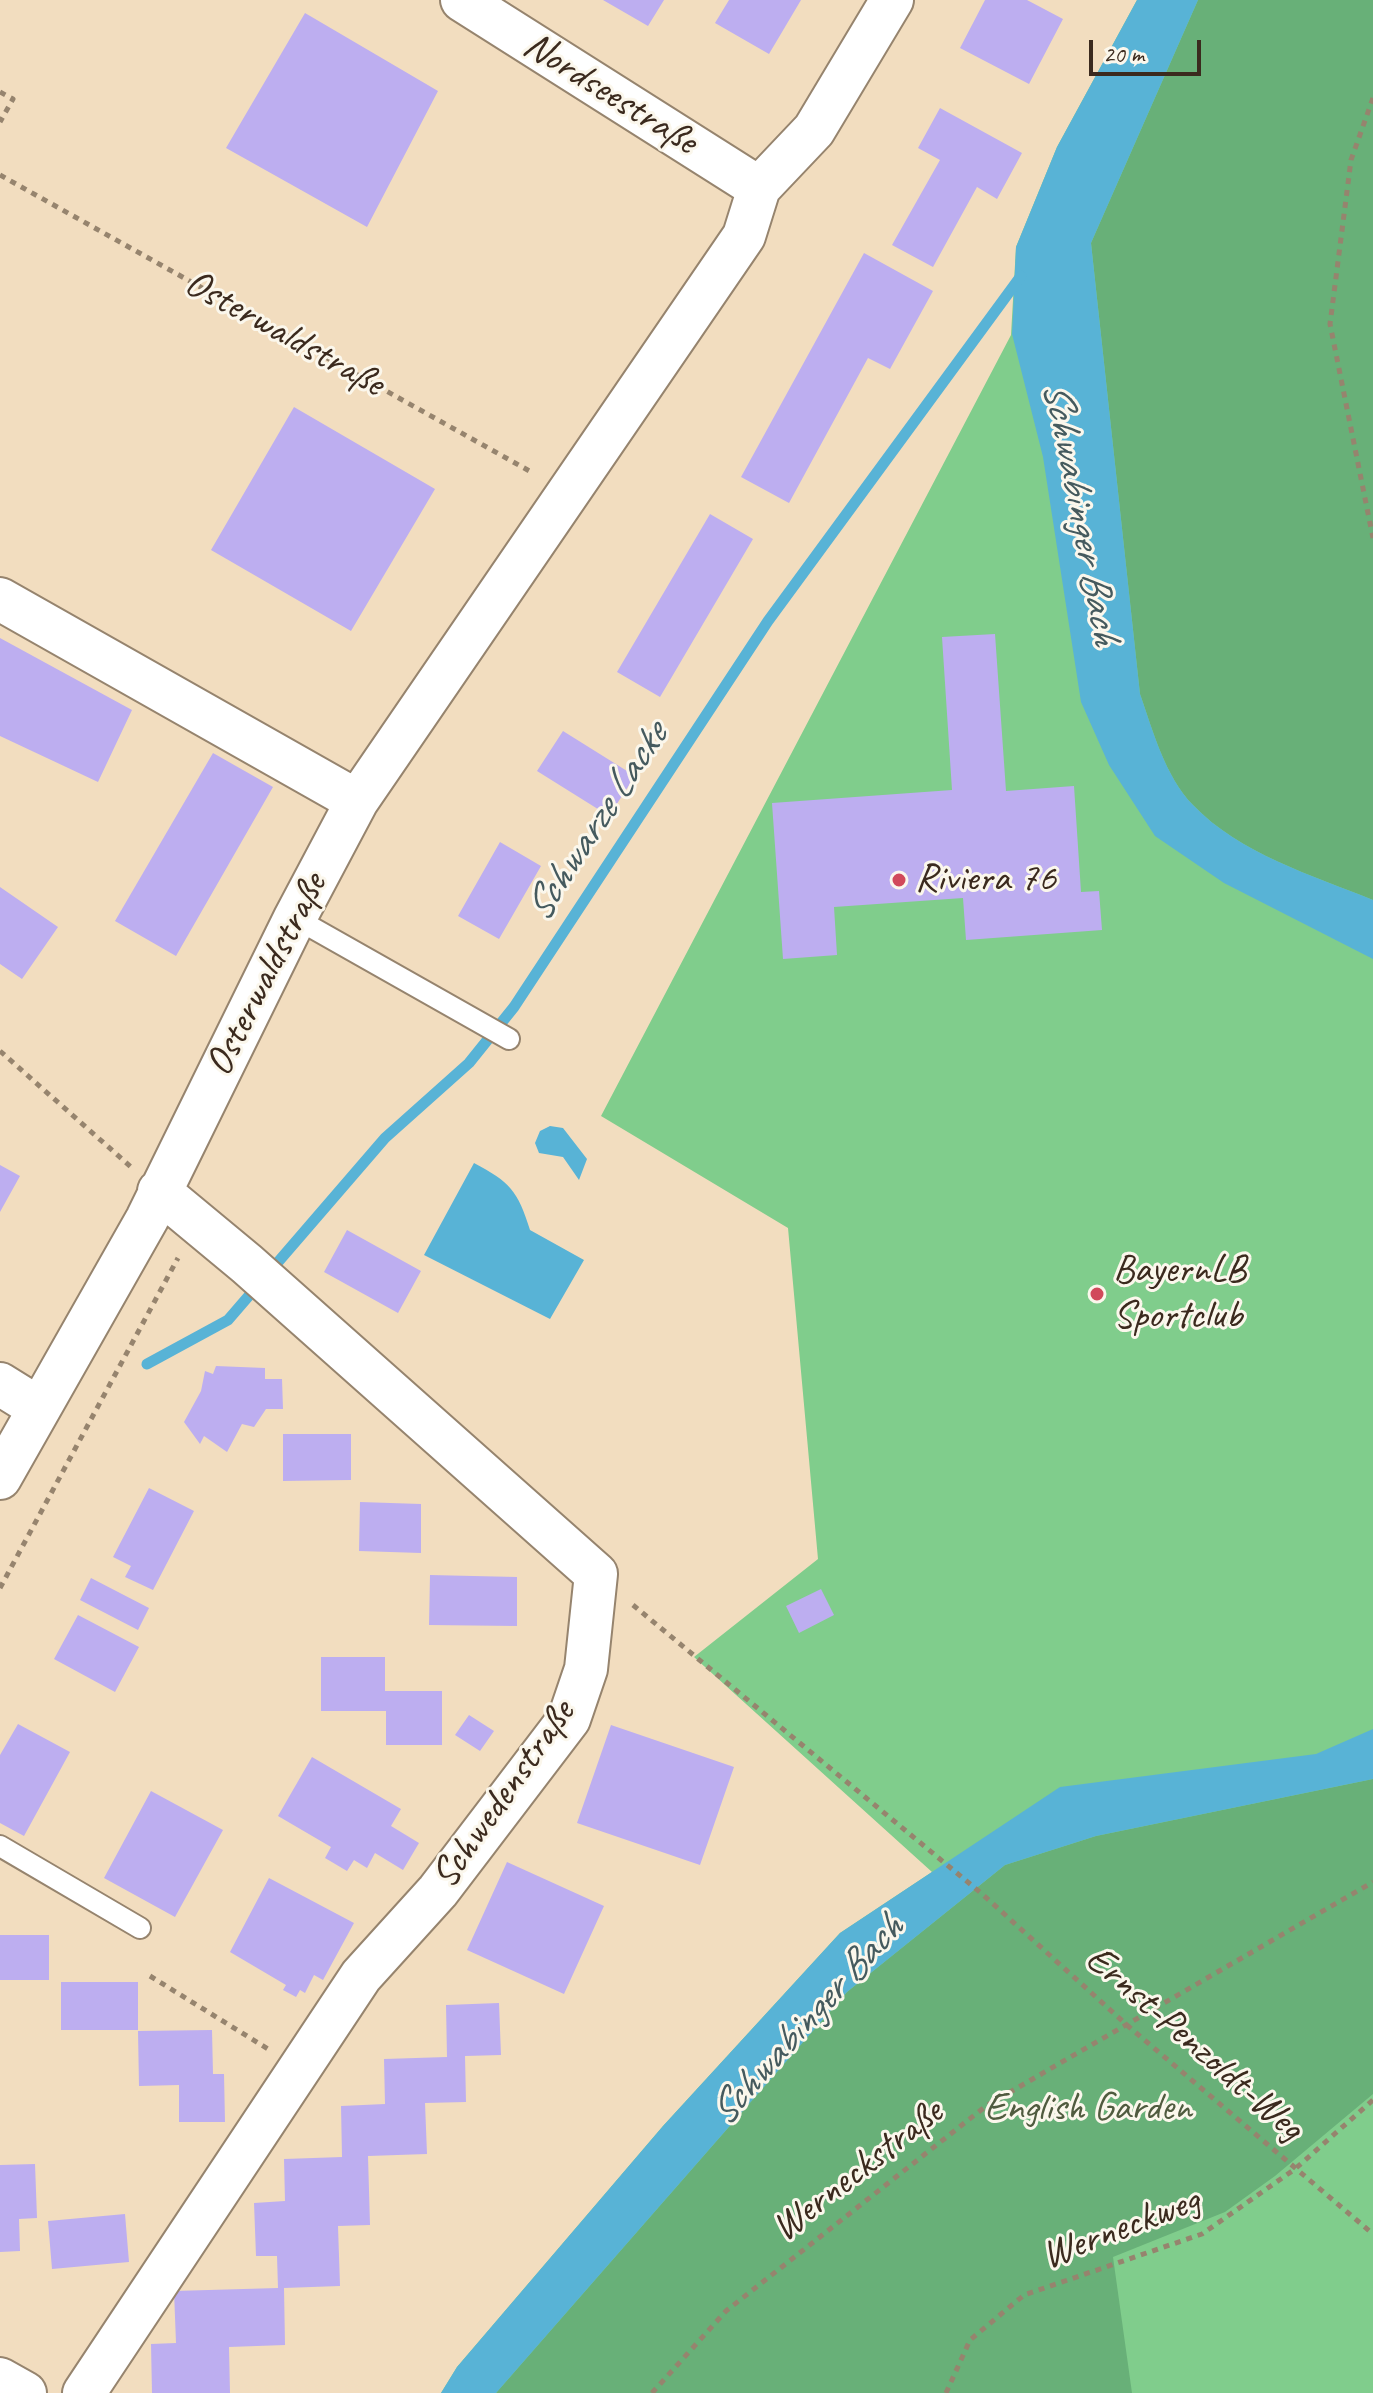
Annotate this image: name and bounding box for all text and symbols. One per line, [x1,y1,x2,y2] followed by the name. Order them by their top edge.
[514,22,706,166] street label: Nordseestraße
[1093,24,1205,74] scale bar
[1103,39,1144,69] text: 20 m
[176,260,392,408] street label: Osterwaldstraße
[1030,377,1130,649] water label: Schwabinger Bach
[514,715,680,931] water label: Schwarze Lacke
[915,856,1056,904] place label: Riviera 76
[196,866,338,1084] street label: Osterwaldstraße
[890,871,908,889] marker: Riviera 76
[1113,1247,1246,1341] place label: BayernLB Sportclub
[1088,1285,1106,1303] marker: BayernLB Sportclub
[422,1692,586,1898] street label: Schwedenstraße
[699,1905,915,2137] water label: Schwabinger Bach
[1075,1936,1313,2152] street label: Ernst-Penzoldt-Weg
[984,2085,1192,2133] park label: English Garden
[763,2089,953,2253] street label: Werneckstraße
[1035,2177,1207,2281] street label: Werneckweg

